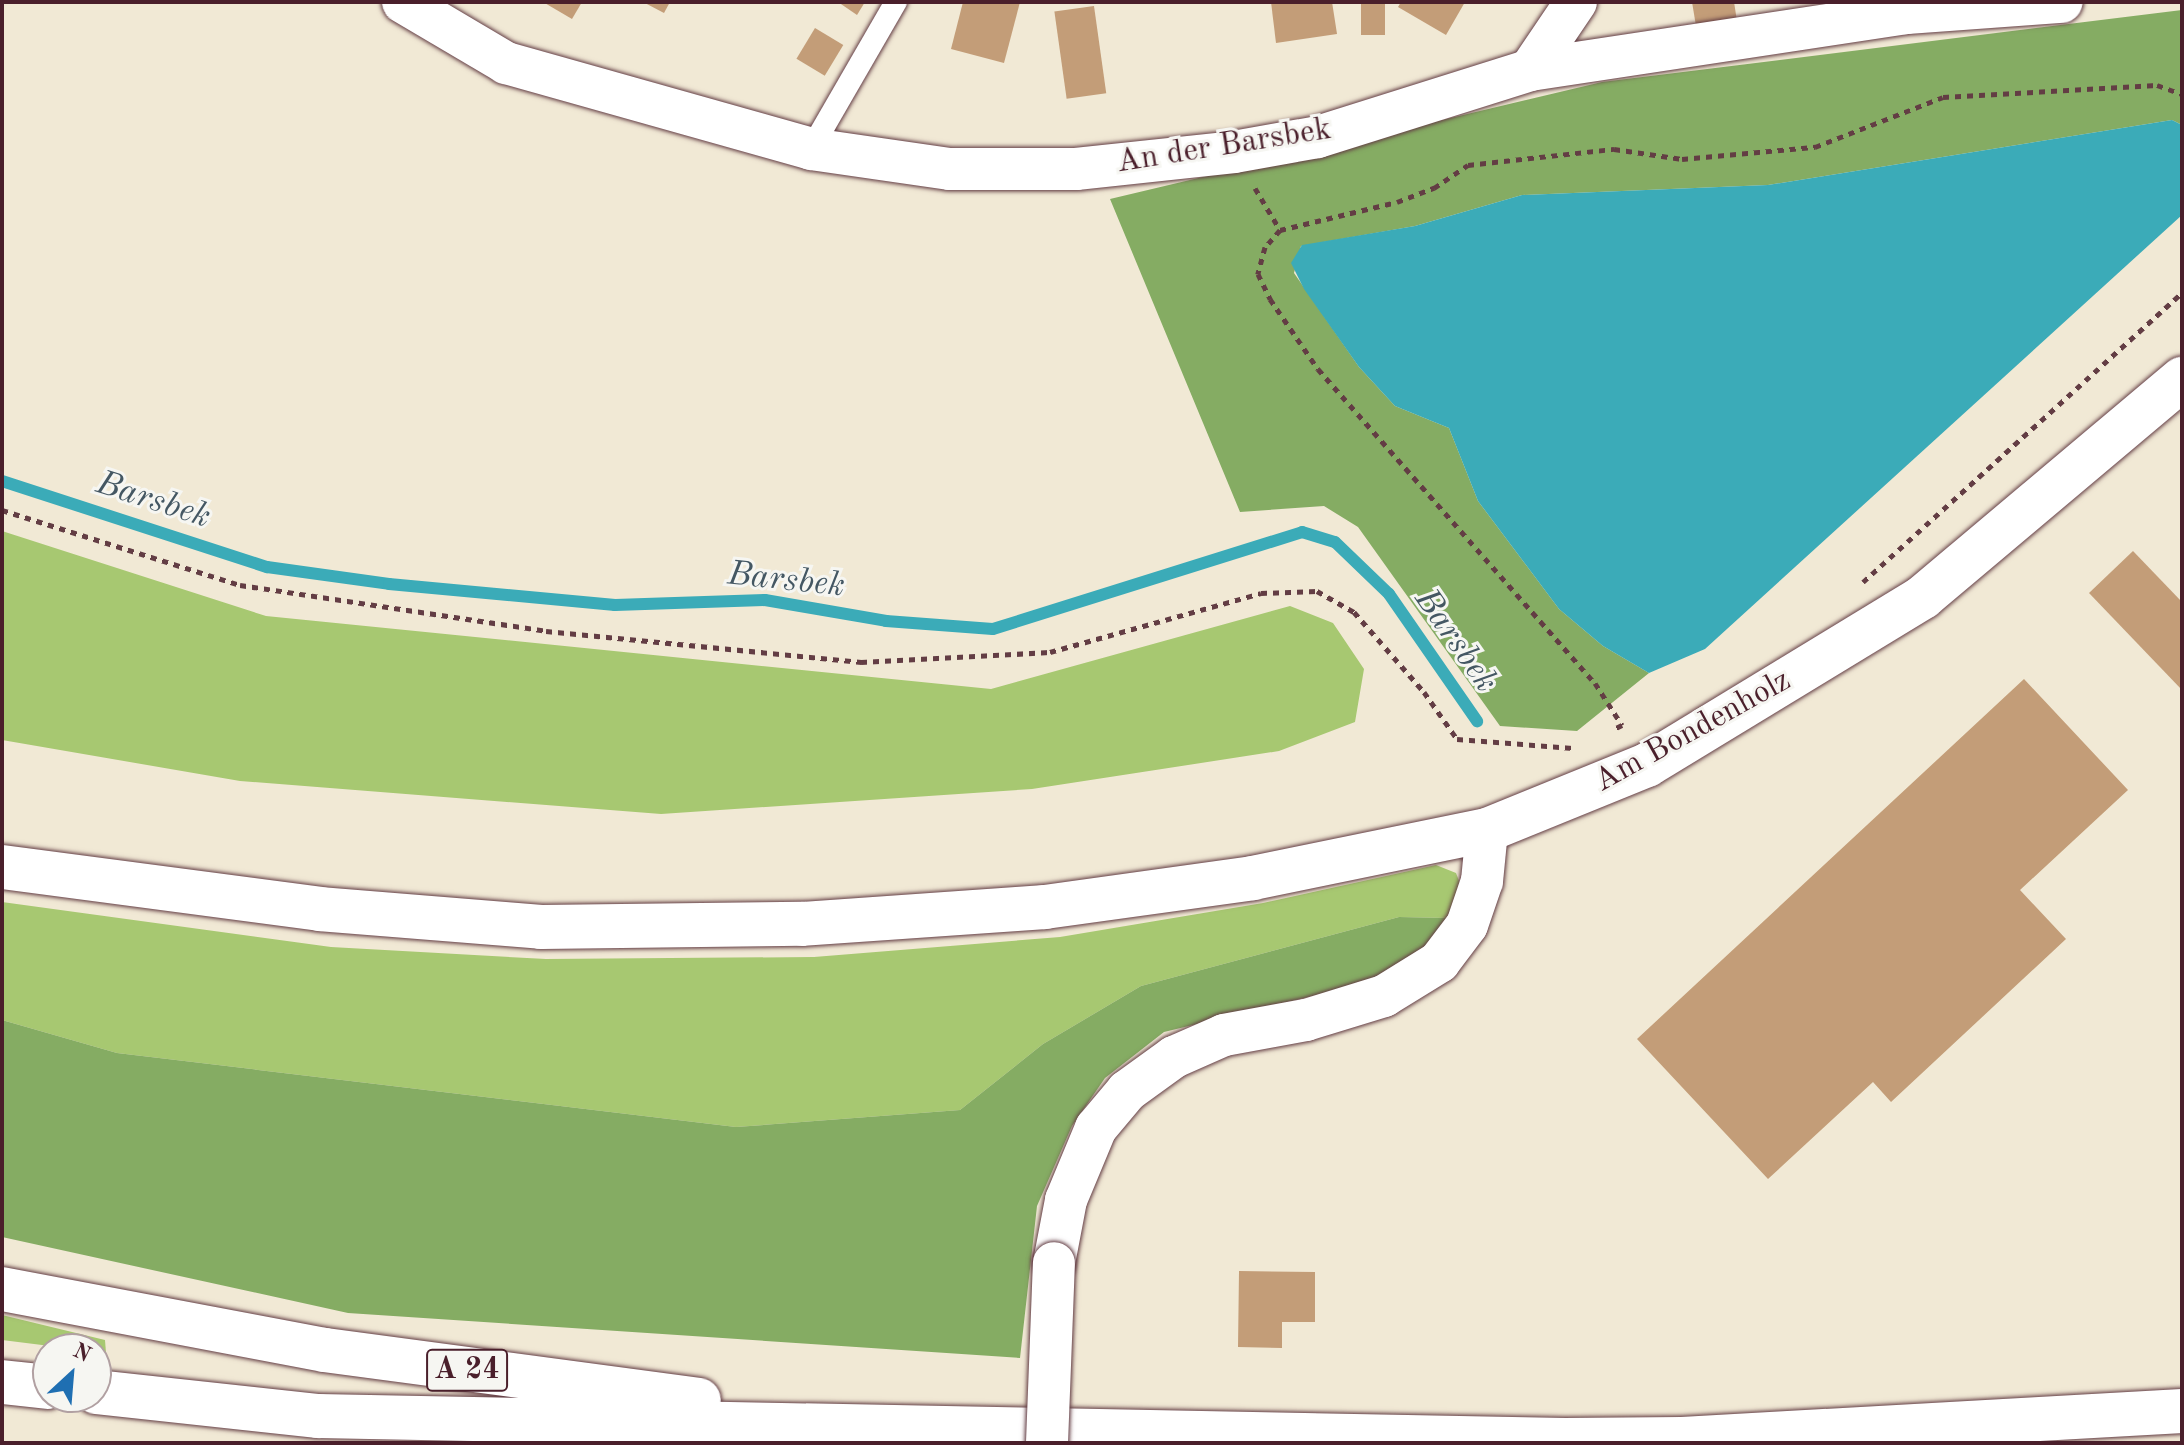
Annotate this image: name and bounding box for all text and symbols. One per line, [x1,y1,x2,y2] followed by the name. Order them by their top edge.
[1114,111,1334,183] street label: An der Barsbek
[91,463,215,539] water label: Barsbek
[725,555,847,607] water label: Barsbek
[1405,581,1505,701] water label: Barsbek
[1588,662,1798,802] street label: Am Bondenholz
[32,1333,112,1413] north arrow
[69,1340,94,1367] text: N
[425,1344,509,1396] road number: A 24

